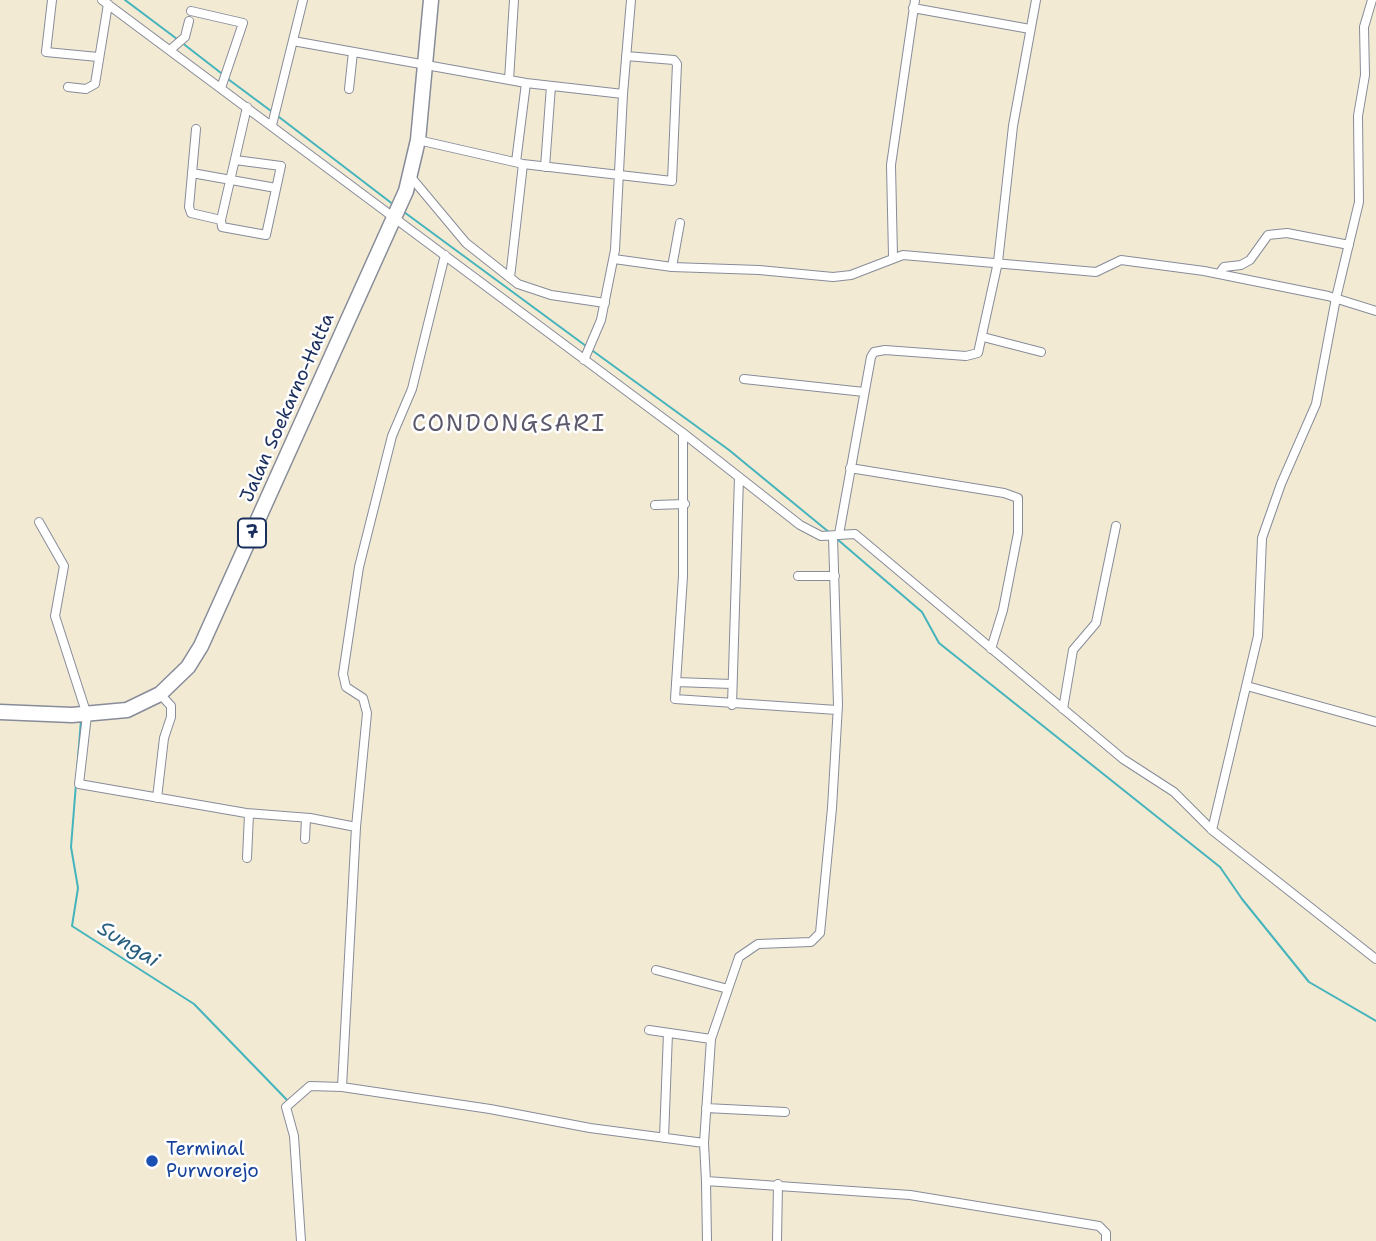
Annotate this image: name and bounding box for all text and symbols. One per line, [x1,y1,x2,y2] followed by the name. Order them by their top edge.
[236,310,340,506] street label: Jalan Soekarno-Hatta
[413,411,605,439] district label: CONDONGSARI
[238,518,266,548] road number: 7
[93,916,163,974] water label: Sungai
[166,1139,259,1183] place label: Terminal Purworejo
[144,1153,160,1169] marker: Terminal Purworejo

